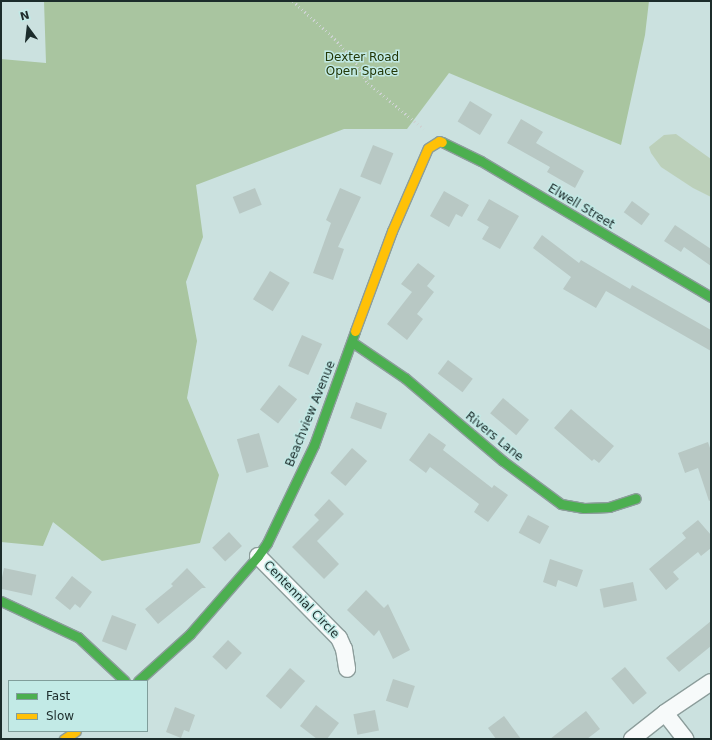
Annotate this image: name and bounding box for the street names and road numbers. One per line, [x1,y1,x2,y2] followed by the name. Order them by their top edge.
[545,181,617,233] street label: Elwell Street
[283,359,339,469] street label: Beachview Avenue
[462,409,526,465] street label: Rivers Lane
[260,558,342,642] street label: Centennial Circle

